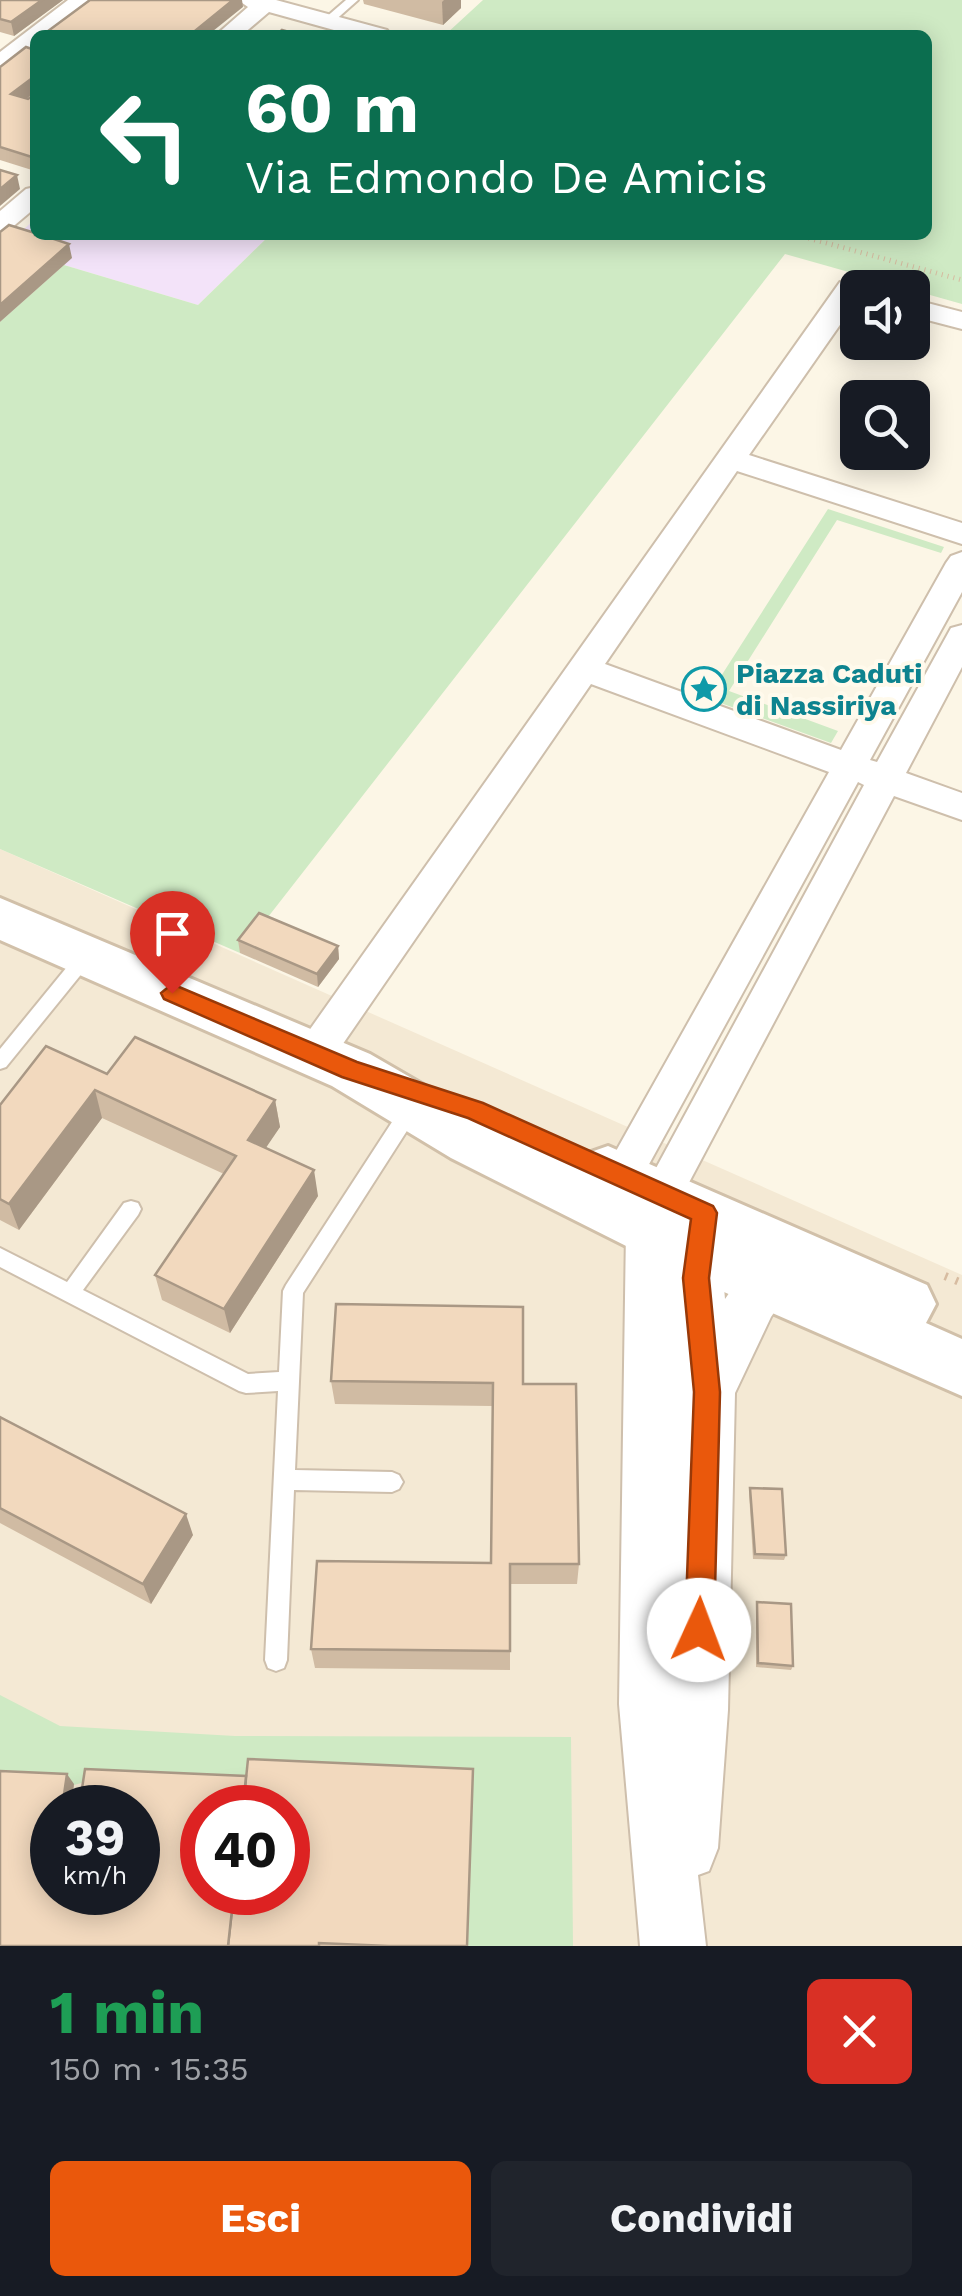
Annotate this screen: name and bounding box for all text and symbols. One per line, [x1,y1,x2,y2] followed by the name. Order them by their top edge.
[245,67,419,149] text: 60 m
[80,70,210,200] icon: left
[245,151,768,204] text: Via Edmondo De Amicis
[840,270,930,470] map controls
[840,270,930,360] button: sound
[840,380,930,470] button: search
[736,657,922,722] place label: Piazza Caduti di Nassiriya
[681,666,727,712] place icon: Piazza Caduti di Nassiriya
[130,891,215,994] pin
[145,906,200,961] icon: arrive
[647,1578,751,1682] position arrow
[180,1785,310,1915] speed limit sign: 40
[65,1808,125,1867] text: 39
[63,1861,127,1890] text: km/h
[50,1977,204,2048] text: 1 min
[807,1979,912,2084] button: close
[50,2050,249,2088] text: 150 m · 15:35
[50,2161,471,2276] button: Esci
[491,2161,912,2276] button: Condividi

